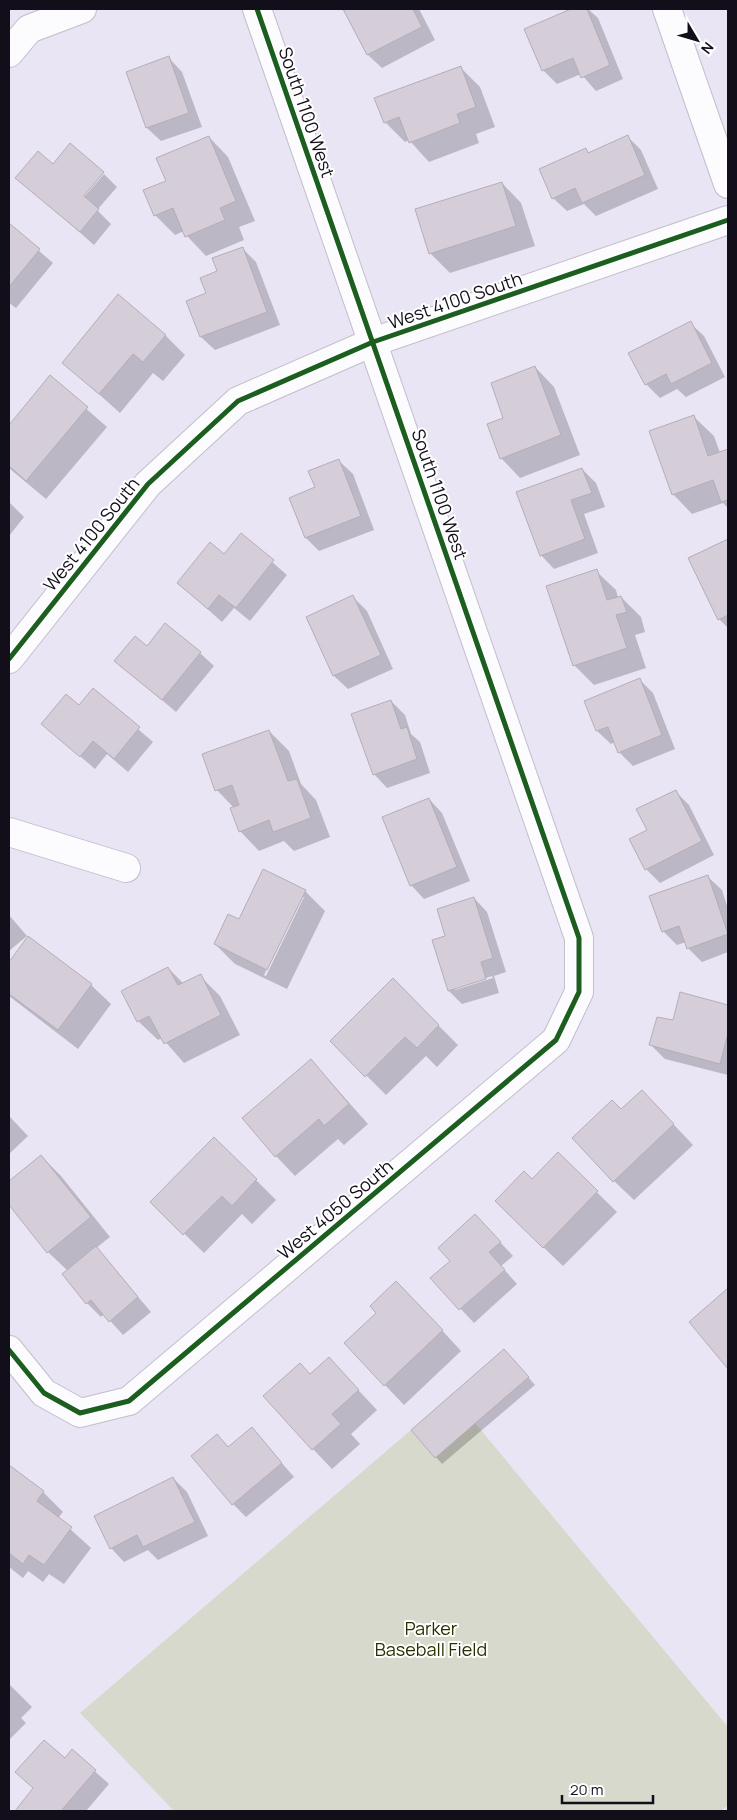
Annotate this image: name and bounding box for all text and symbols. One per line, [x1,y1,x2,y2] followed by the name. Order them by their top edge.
[672,15,722,65] north arrow
[697,38,718,58] text: N
[273,44,341,180] street label: South 1100 West
[385,266,525,334] street label: West 4100 South
[406,426,474,562] street label: South 1100 West
[38,472,144,596] street label: West 4100 South
[272,1154,398,1264] street label: West 4050 South
[375,1616,487,1661] park label: Parker Baseball Field
[562,1772,653,1804] scale bar
[570,1779,603,1800] text: 20 m

